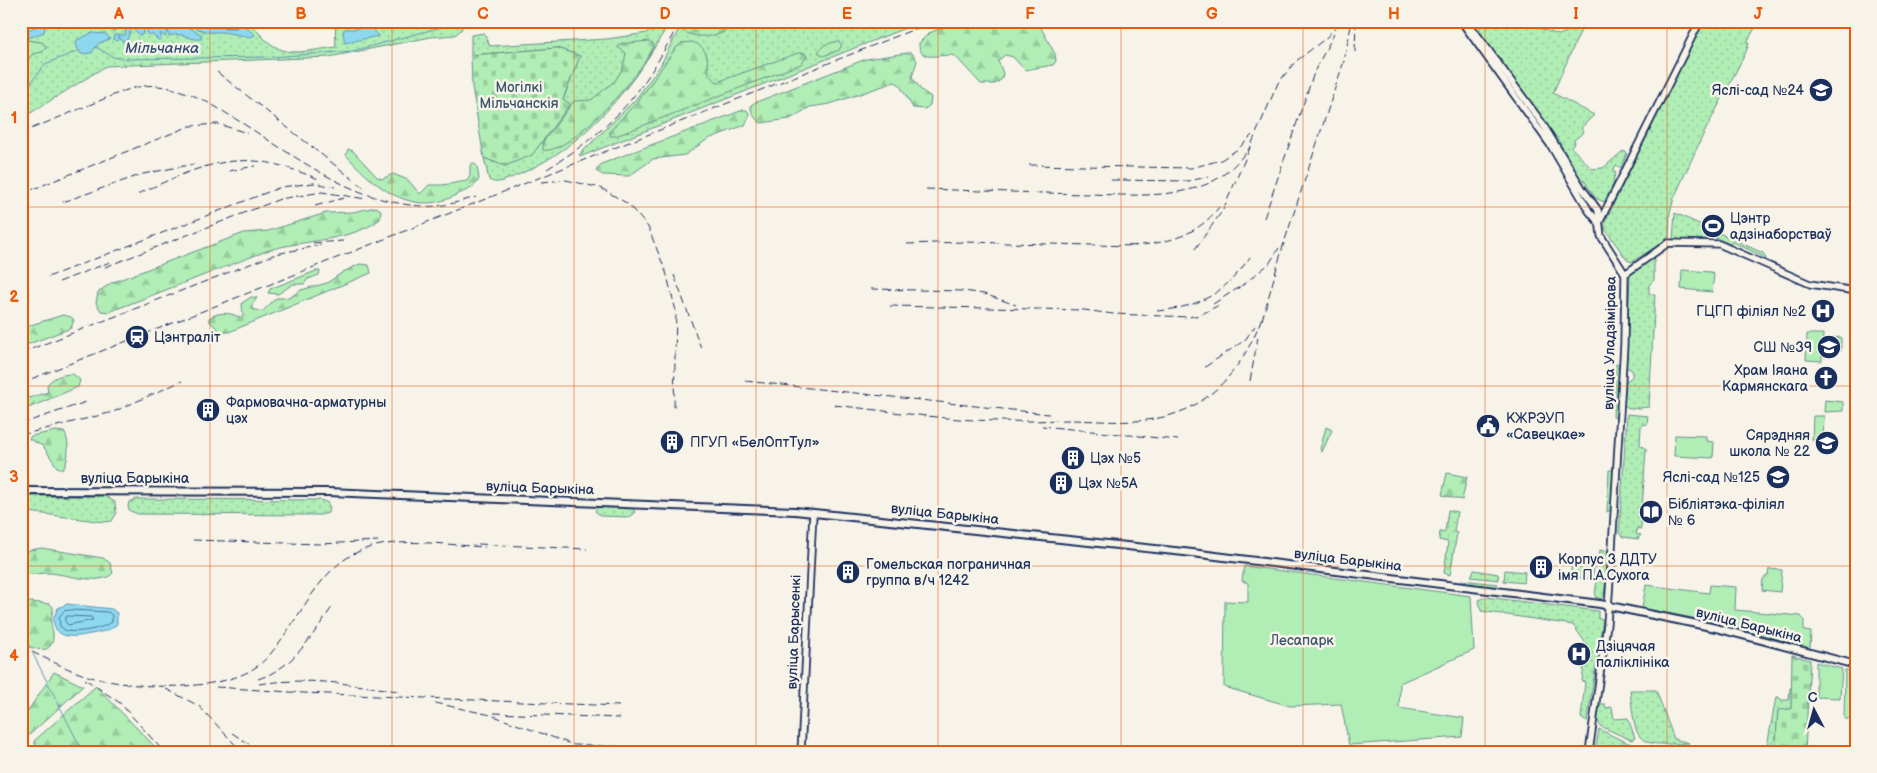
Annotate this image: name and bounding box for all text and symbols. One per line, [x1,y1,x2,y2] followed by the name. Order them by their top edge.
[113,5,124,24] text: A
[295,5,307,24] text: B
[477,5,489,24] text: C
[659,5,671,24] text: D
[842,5,852,24] text: E
[1025,5,1035,24] text: F
[1206,5,1218,24] text: G
[1388,5,1400,24] text: H
[1573,5,1579,24] text: I
[1754,5,1763,24] text: J
[125,39,199,58] water label: Мільчанка
[1808,77,1834,103] school or university icon: Яслі-сад №24
[479,79,559,112] park label: Могілкі Мільчанскія
[1712,82,1804,99] place label: Яслі-сад №24
[11,109,17,128] text: 1
[1730,210,1832,243] place label: Цэнтр адзінаборстваў
[1700,213,1726,239] sports icon: Цэнтр адзінаборстваў
[1600,275,1620,410] street label: вуліца Уладзімірава
[9,288,19,307] text: 2
[1810,298,1836,324] hospital icon: ГЦГП філіял №2
[1696,303,1807,320] place label: ГЦГП філіял №2
[124,324,150,350] station icon: Цэнтраліт
[154,329,221,346] place label: Цэнтраліт
[1816,334,1842,360] school or university icon: СШ №39
[1753,339,1812,356] place label: СШ №39
[1722,362,1809,395] place label: Храм Іяана Кармянскага
[1813,365,1839,391] church icon: Храм Іяана Кармянскага
[226,394,386,427] place label: Фармовачна-арматурны цэх
[195,397,221,423] building icon: Фармовачна-арматурны цэх
[1506,410,1586,443] place label: КЖРЭУП «Савецкае»
[1475,413,1501,439] public building icon: КЖРЭУП «Савецкае»
[1730,427,1811,460] place label: Сярэдняя школа № 22
[659,429,685,455] building icon: ПГУП «БелОптТул»
[1814,430,1840,456] school or university icon: Сярэдняя школа № 22
[690,434,820,451] place label: ПГУП «БелОптТул»
[1060,445,1086,471] building icon: Цэх №5
[1090,450,1141,467] place label: Цэх №5
[1765,464,1791,490] school or university icon: Яслі-сад №125
[9,468,19,487] text: 3
[1663,469,1760,486] place label: Яслі-сад №125
[81,470,190,487] street label: вуліца Барыкіна
[1048,470,1074,496] building icon: Цэх №5А
[1078,475,1138,492] place label: Цэх №5А
[485,478,595,498] street label: вуліца Барыкіна
[1668,496,1785,529] place label: Бібліятэка-філіял № 6
[1638,499,1664,525] library icon: Бібліятэка-філіял № 6
[890,500,1001,528] street label: вуліца Барыкіна
[1293,545,1404,575] street label: вуліца Барыкіна
[1558,551,1657,584] place label: Корпус 3 ДДТУ імя П.А.Сухога
[1528,554,1554,580] building icon: Корпус 3 ДДТУ імя П.А.Сухога
[866,556,1031,589] place label: Гомельская пограничная группа в/ч 1242
[835,559,861,585] building icon: Гомельская пограничная группа в/ч 1242
[784,574,804,690] street label: вуліца Барысенкі
[1694,604,1804,647] street label: вуліца Барыкіна
[1269,632,1334,649] park label: Лесапарк
[1596,638,1670,671] place label: Дзіцячая паліклініка
[1566,641,1592,667] hospital icon: Дзіцячая паліклініка
[9,647,19,666] text: 4
[1790,686,1840,736] north arrow
[1807,689,1819,707] text: С

